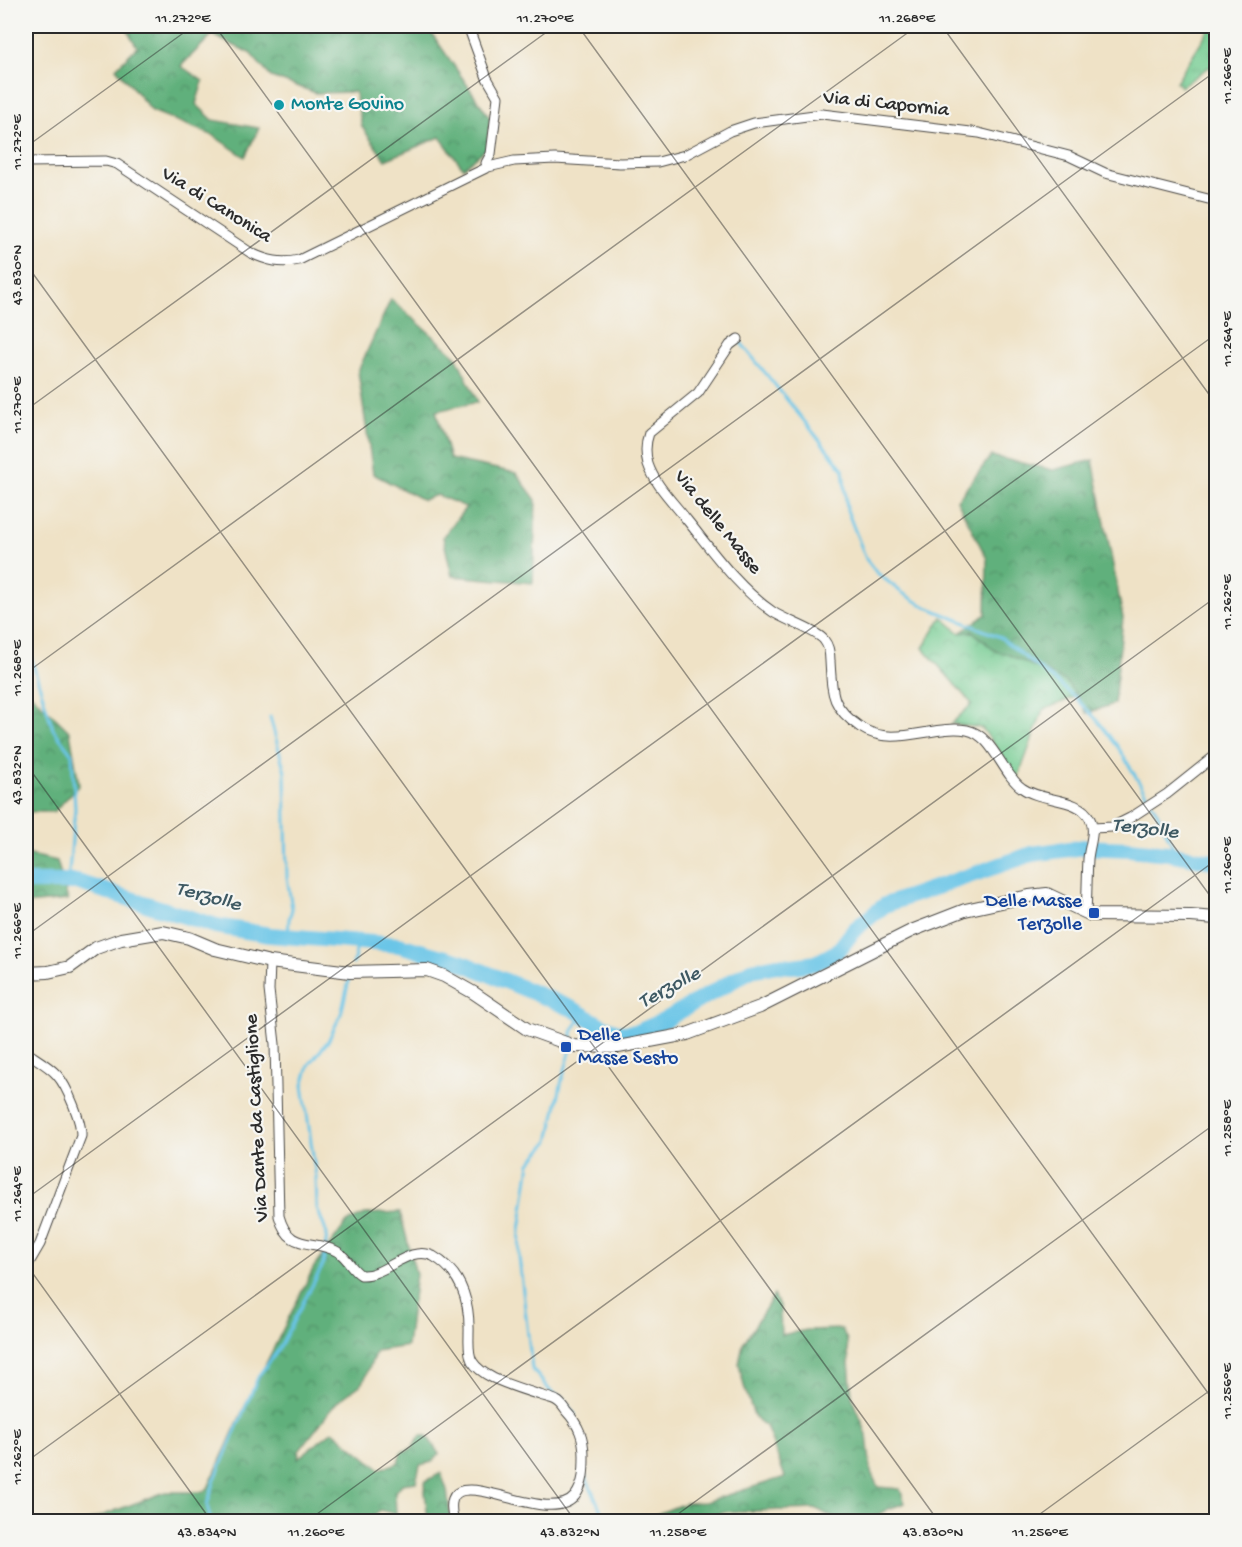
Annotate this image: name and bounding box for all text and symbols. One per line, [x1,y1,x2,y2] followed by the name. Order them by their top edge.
[154,10,211,28] text: 11.272°E
[516,10,574,28] text: 11.270°E
[878,10,936,28] text: 11.268°E
[1219,48,1237,105] text: 11.266°E
[821,87,951,123] street label: Via di Capornia
[291,94,404,117] place label: Monte Govino
[272,98,286,112] marker: Monte Govino
[9,114,27,171] text: 11.272°E
[156,162,276,250] street label: Via di Canonica
[9,244,27,305] text: 43.830°N
[1219,311,1237,367] text: 11.264°E
[9,376,27,434] text: 11.270°E
[667,466,766,580] street label: Via delle Masse
[1219,574,1237,631] text: 11.262°E
[9,639,27,697] text: 11.268°E
[9,745,27,805] text: 43.832°N
[1110,814,1181,847] water label: Terzolle
[1219,836,1237,894] text: 11.260°E
[173,877,245,919] water label: Terzolle
[983,891,1083,937] place label: Delle Masse Terzolle
[9,903,27,960] text: 11.266°E
[1087,906,1101,920] marker: Delle Masse Terzolle
[635,962,706,1016] water label: Terzolle
[241,1013,275,1223] street label: Via Dante da Castiglione
[576,1025,678,1071] place label: Delle Masse Sesto
[559,1040,573,1054] marker: Delle Masse Sesto
[1219,1099,1237,1157] text: 11.258°E
[9,1166,27,1222] text: 11.264°E
[1219,1362,1237,1420] text: 11.256°E
[9,1429,27,1486] text: 11.262°E
[177,1524,237,1542] text: 43.834°N
[287,1524,345,1542] text: 11.260°E
[540,1524,600,1542] text: 43.832°N
[649,1524,707,1542] text: 11.258°E
[903,1524,964,1542] text: 43.830°N
[1011,1524,1069,1542] text: 11.256°E

